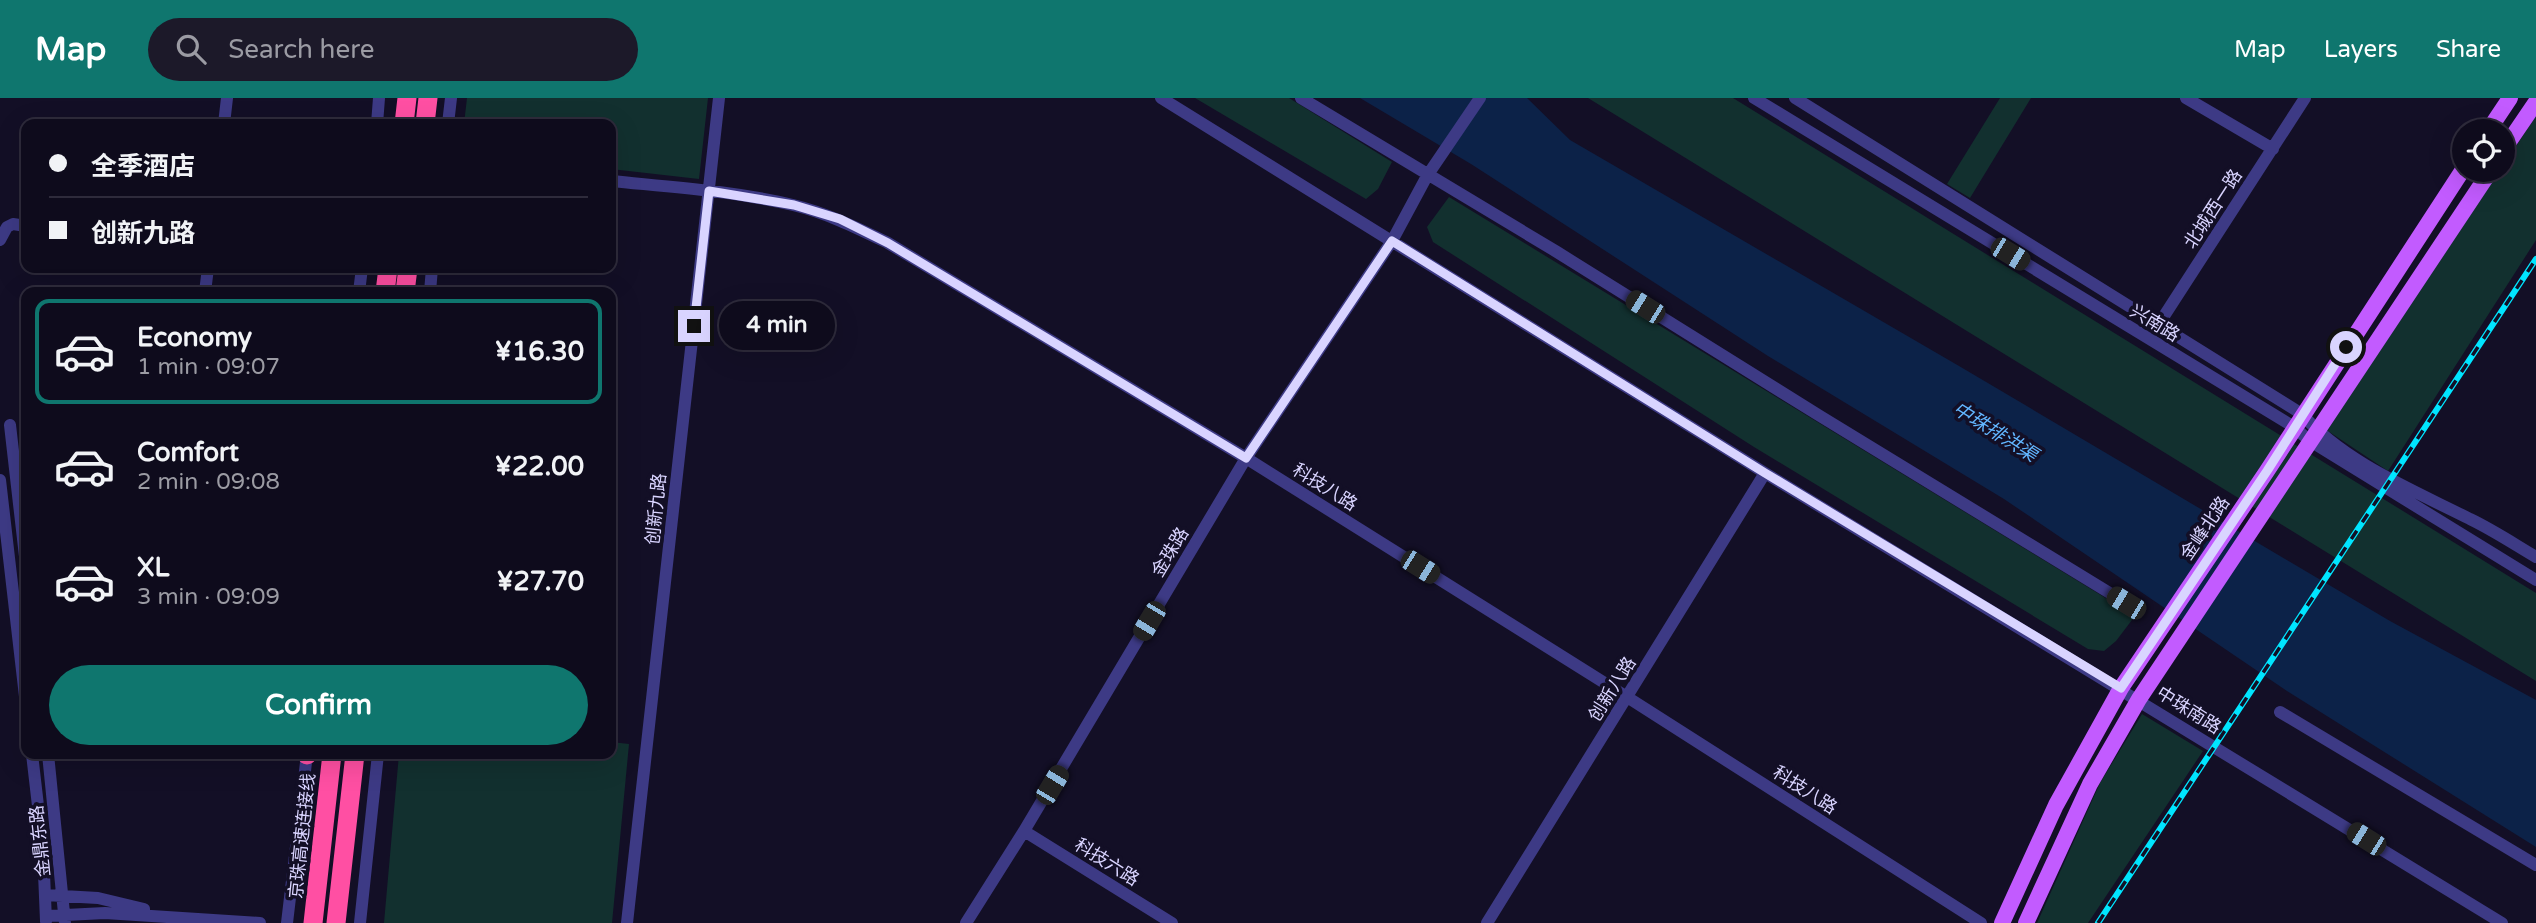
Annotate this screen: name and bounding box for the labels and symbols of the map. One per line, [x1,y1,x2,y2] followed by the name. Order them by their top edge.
[2179,165,2247,253] street label: 北城西一路
[1987,234,2034,274] car
[1622,287,1669,327] car
[2126,300,2184,346] street label: 兴南路
[718,302,834,350] callout: 4 min
[678,310,710,342] route end
[2330,331,2362,363] route start
[1949,397,2044,468] water label: 中珠排洪渠
[1289,459,1361,515] street label: 科技八路
[641,472,671,546] street label: 创新九路
[2176,492,2234,564] street label: 金峰北路
[1147,523,1193,581] street label: 金珠路
[1397,547,1444,587] car
[2103,583,2150,623] car
[1130,598,1169,644] car
[1584,653,1640,725] street label: 创新八路
[2153,682,2225,738] street label: 中珠南路
[1769,761,1841,819] street label: 科技八路
[1033,762,1072,808] car
[284,772,320,900] street label: 京珠高速连接线
[25,804,55,878] street label: 金鼎东路
[2343,819,2390,859] car
[1071,834,1143,890] street label: 科技六路

